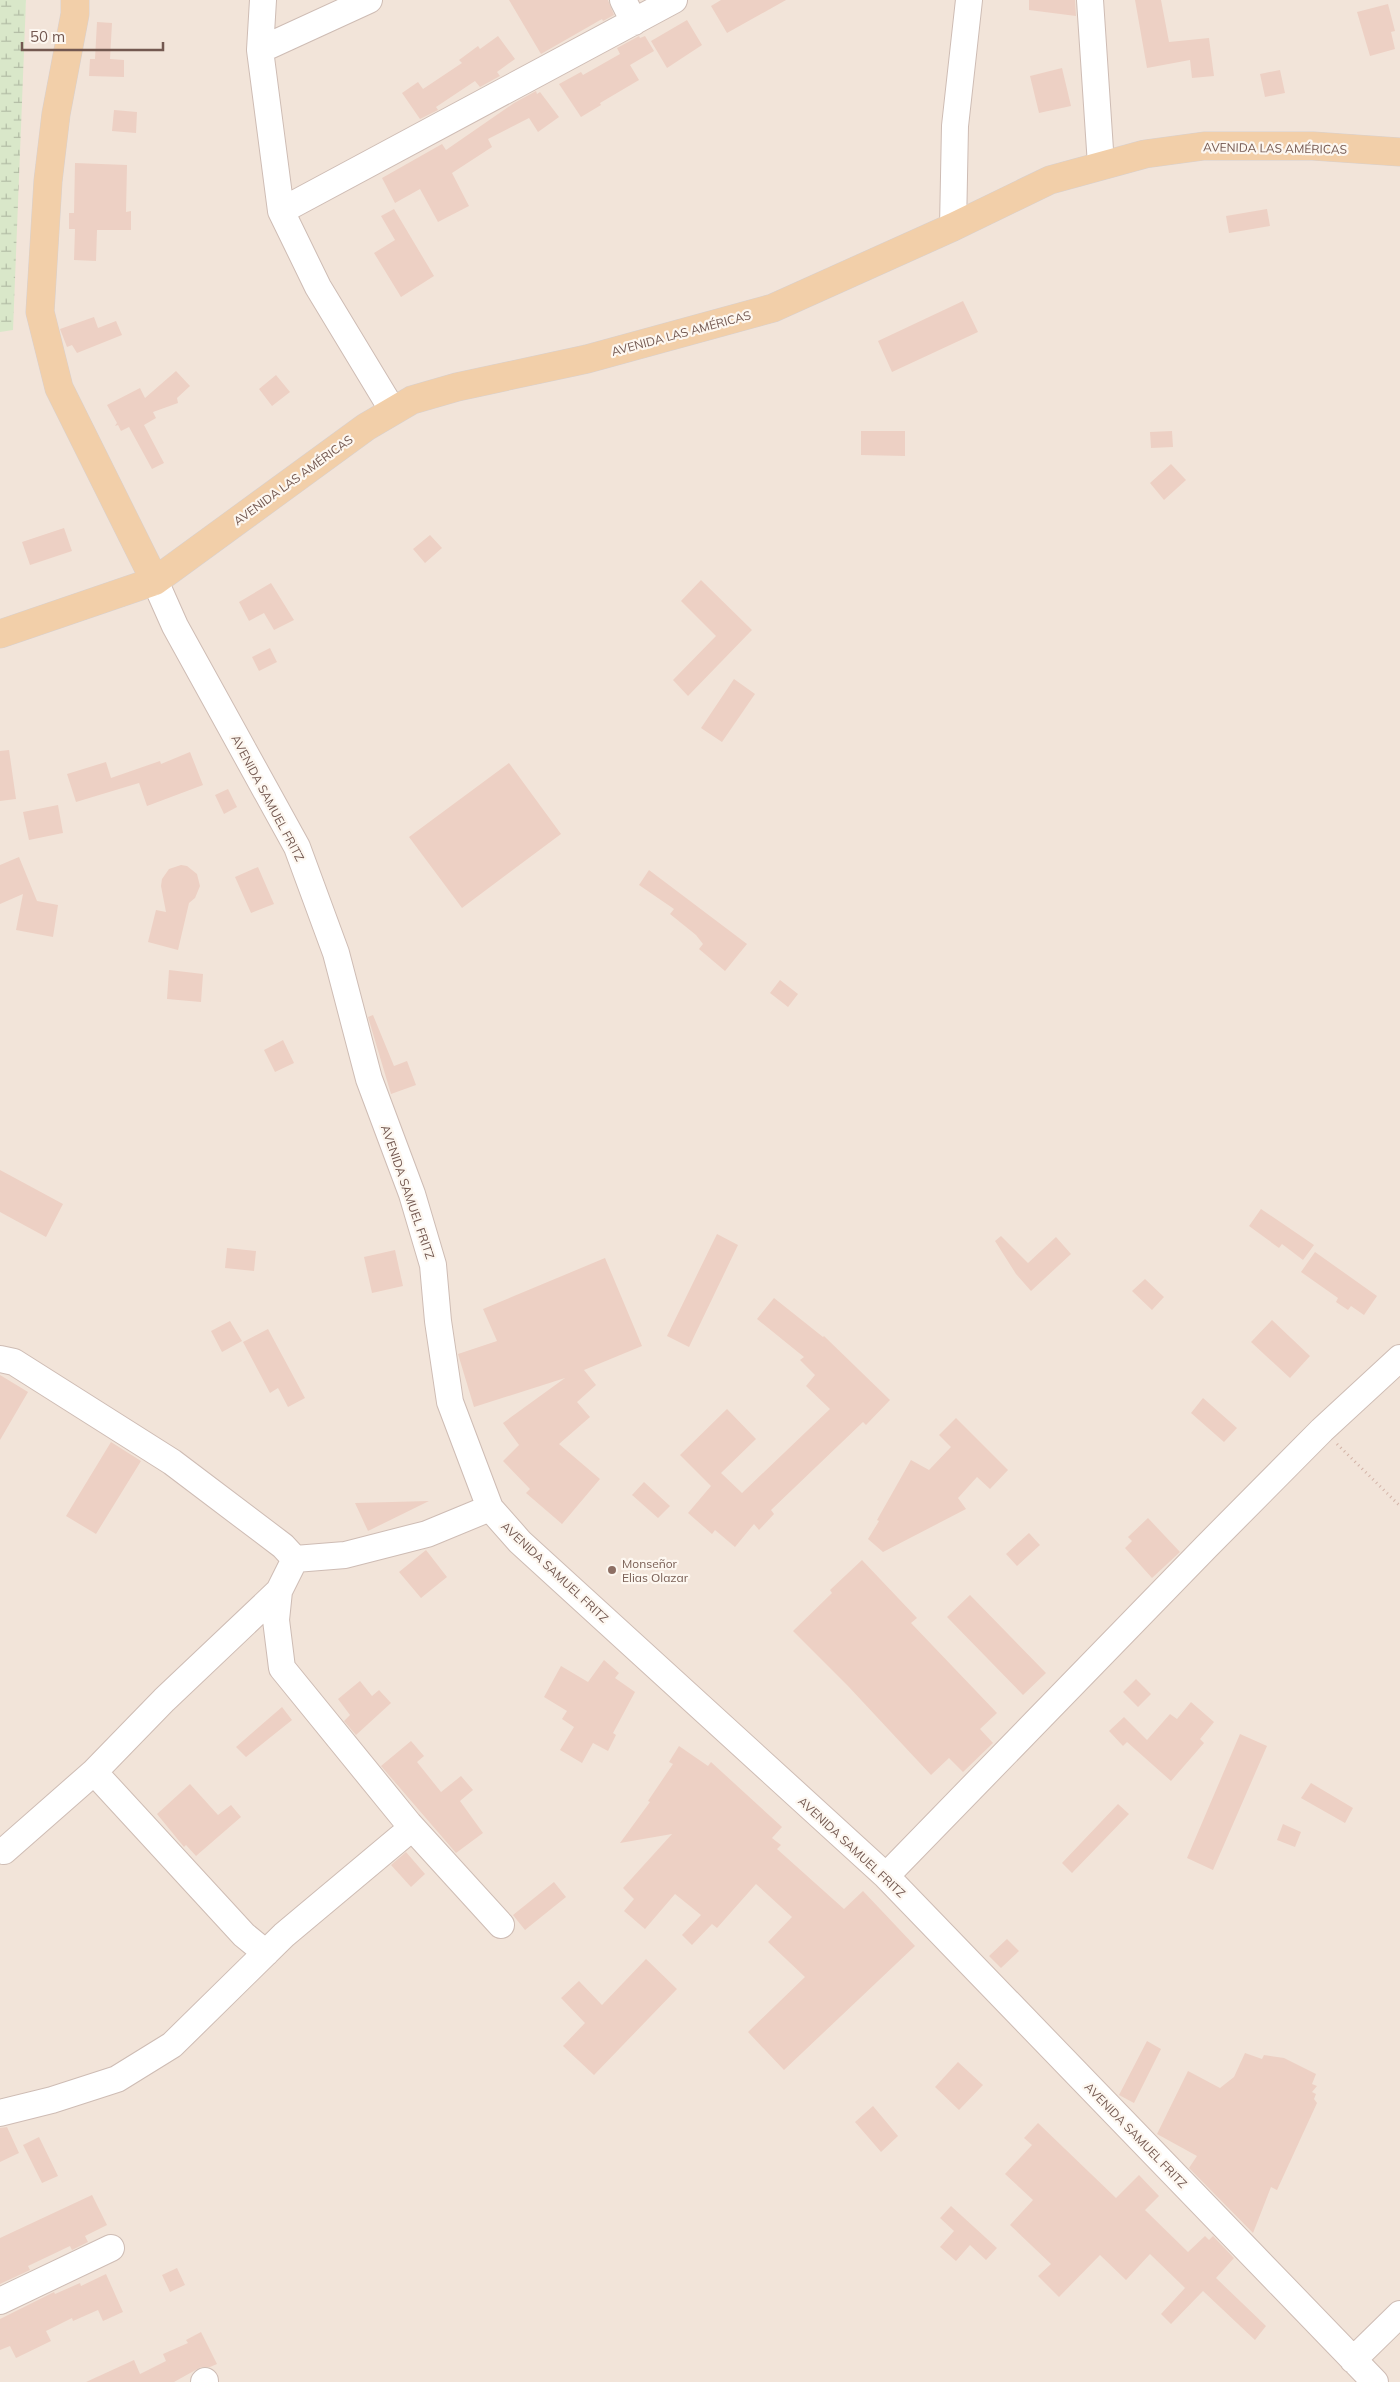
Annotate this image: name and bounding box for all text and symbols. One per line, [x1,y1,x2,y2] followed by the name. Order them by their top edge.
[22,20,164,52] scale bar
[30,27,65,46] text: 50 m
[1203,139,1347,157] street label: AVENIDA LAS AMÉRICAS
[610,307,752,359] street label: AVENIDA LAS AMÉRICAS
[230,432,356,528] street label: AVENIDA LAS AMÉRICAS
[228,732,308,864] street label: AVENIDA SAMUEL FRITZ
[378,1123,438,1261] street label: AVENIDA SAMUEL FRITZ
[498,1518,612,1626] street label: AVENIDA SAMUEL FRITZ
[622,1556,689,1585] place label: Monseñor Elias Olazar
[606,1564,618,1576] marker: Monseñor Elias Olazar
[795,1793,909,1901] street label: AVENIDA SAMUEL FRITZ
[1082,2079,1190,2191] street label: AVENIDA SAMUEL FRITZ

